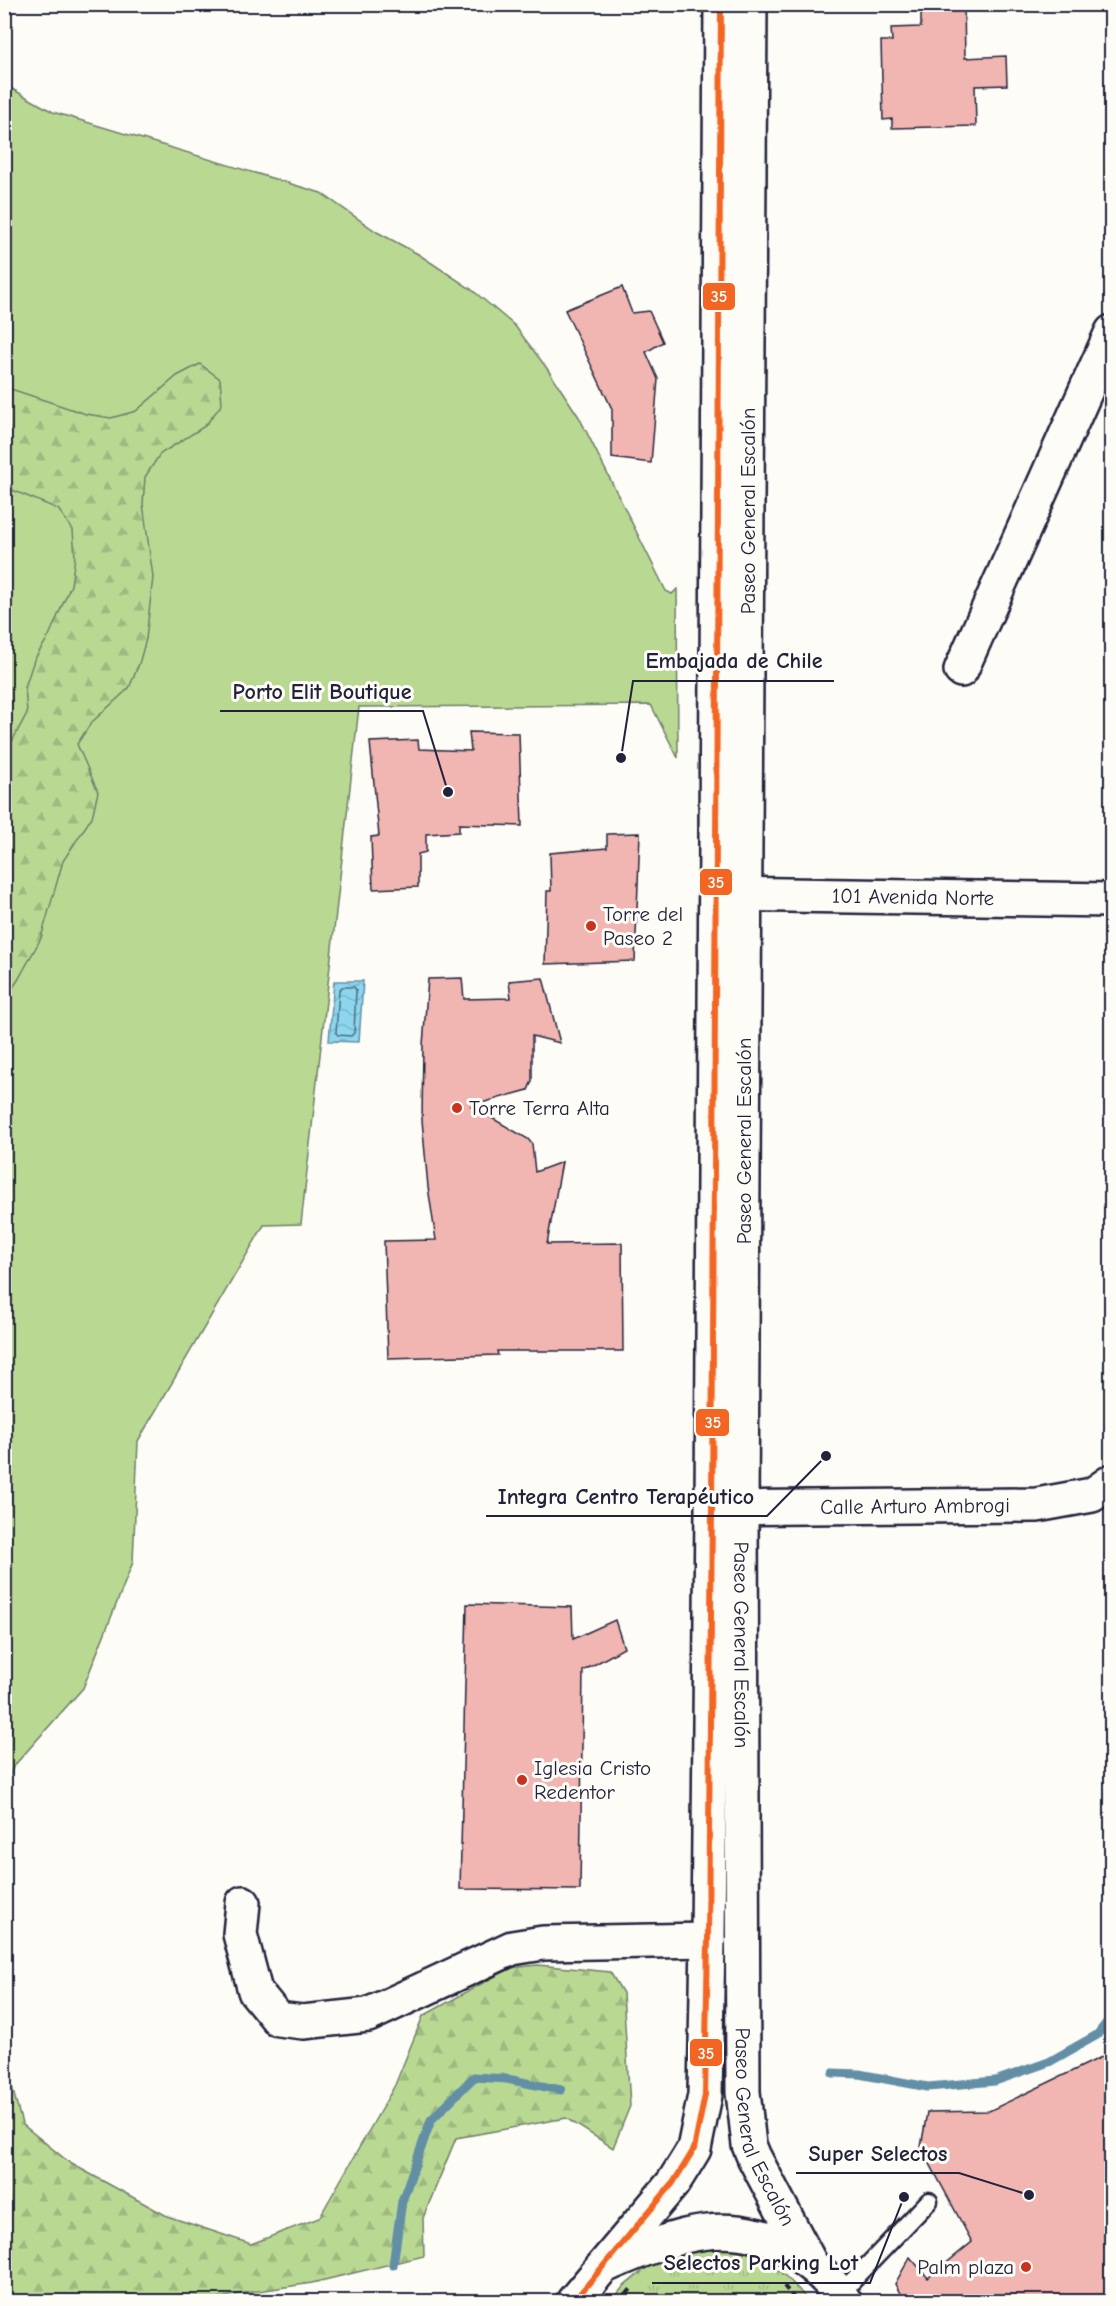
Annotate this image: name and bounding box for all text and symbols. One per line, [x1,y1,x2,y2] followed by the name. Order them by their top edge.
[702,282,736,311] line badge: 35
[711,288,727,306] text: 35
[736,408,760,614] street label: Paseo General Escalón
[633,641,834,681] callout: Embajada de Chile
[646,648,823,674] text: Embajada de Chile
[220,671,423,711] callout: Porto Elit Boutique
[232,679,412,705] text: Porto Elit Boutique
[699,868,733,896] line badge: 35
[708,874,724,892] text: 35
[832,884,994,910] street label: 101 Avenida Norte
[603,902,683,950] place label: Torre del Paseo 2
[584,919,598,933] marker: Torre del Paseo 2
[732,1038,756,1244] street label: Paseo General Escalón
[469,1096,610,1120] place label: Torre Terra Alta
[450,1101,464,1115] marker: Torre Terra Alta
[695,1408,730,1437] line badge: 35
[705,1414,721,1432] text: 35
[486,1476,767,1516] callout: Integra Centro Terapéutico
[498,1484,754,1510] text: Integra Centro Terapéutico
[820,1493,1010,1519] street label: Calle Arturo Ambrogi
[729,1541,754,1748] street label: Paseo General Escalón
[534,1756,651,1804] place label: Iglesia Cristo Redentor
[515,1773,529,1787] marker: Iglesia Cristo Redentor
[730,2027,800,2230] street label: Paseo General Escalón
[689,2038,723,2067] line badge: 35
[698,2045,714,2063] text: 35
[796,2133,959,2173] callout: Super Selectos
[809,2141,947,2167] text: Super Selectos
[652,2243,870,2283] callout: Selectos Parking Lot
[664,2250,859,2276] text: Selectos Parking Lot
[917,2255,1014,2279] place label: Palm plaza
[1019,2260,1033,2274] marker: Palm plaza

